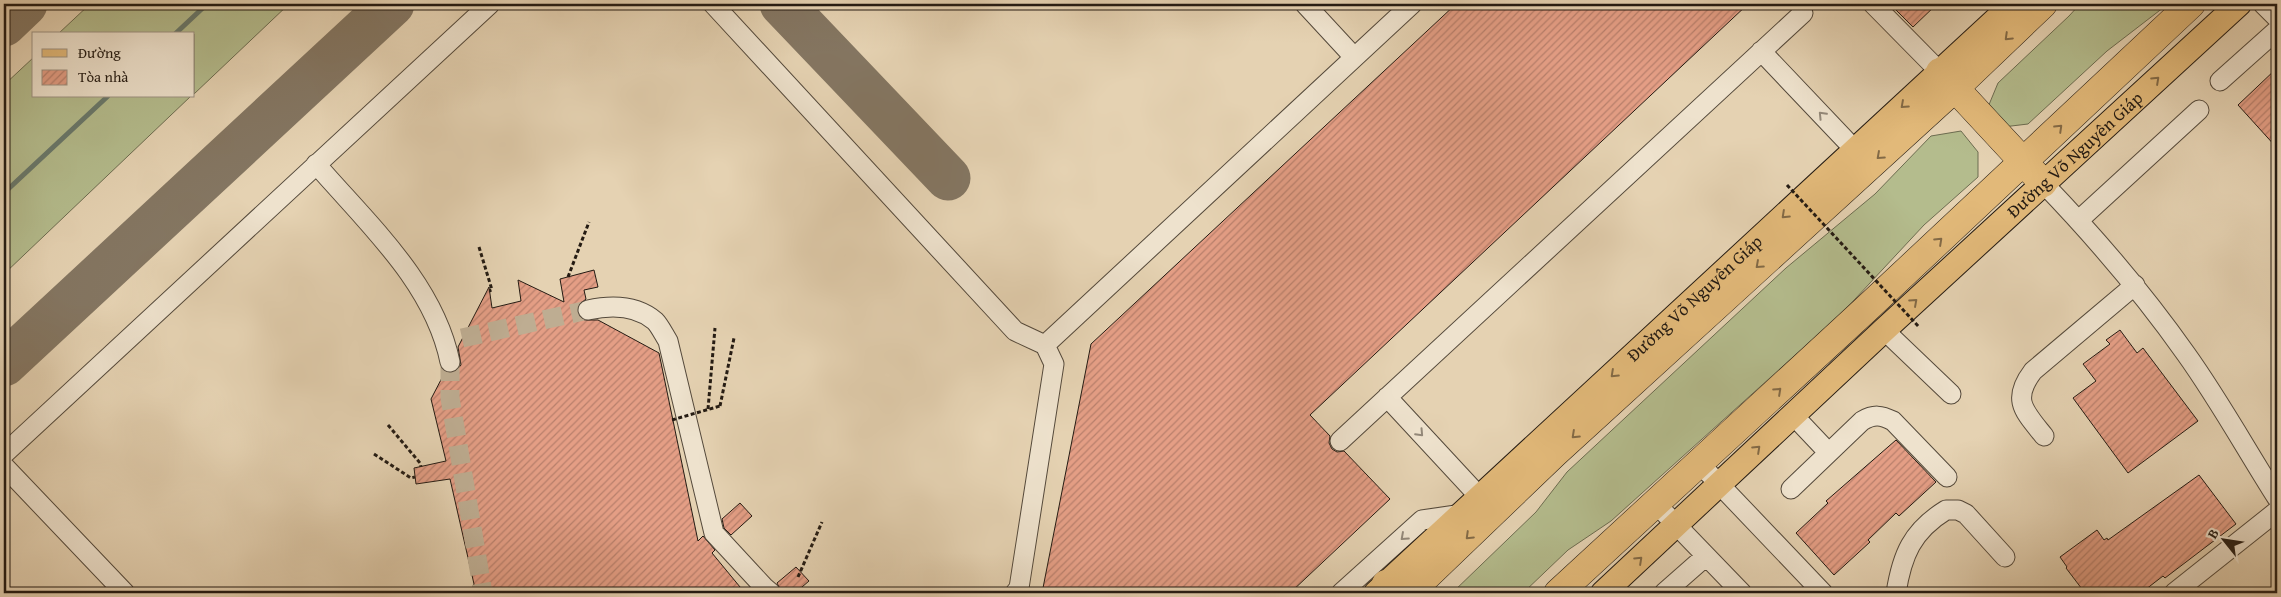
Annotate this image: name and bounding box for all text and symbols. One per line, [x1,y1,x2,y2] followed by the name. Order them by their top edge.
[32,32,195,98] legend
[2005,32,2014,41] one-way arrow
[78,42,121,63] text: Đường
[78,66,128,87] text: Tòa nhà
[2151,77,2160,86] one-way arrow
[2000,85,2149,224] street label: Đường Võ Nguyên Giáp
[1901,99,1910,108] one-way arrow
[1819,111,1828,120] one-way arrow
[2053,125,2062,134] one-way arrow
[1876,150,1885,159] one-way arrow
[1781,210,1790,219] one-way arrow
[1620,228,1768,368] street label: Đường Võ Nguyên Giáp
[1934,238,1943,247] one-way arrow
[1756,259,1765,268] one-way arrow
[1909,299,1918,308] one-way arrow
[1611,368,1620,377] one-way arrow
[1773,388,1782,397] one-way arrow
[1414,428,1423,437] one-way arrow
[1572,429,1581,438] one-way arrow
[1752,446,1761,455] one-way arrow
[2198,514,2248,564] north arrow
[2202,525,2224,542] text: B
[1466,530,1475,539] one-way arrow
[1400,531,1409,540] one-way arrow
[1633,557,1642,566] one-way arrow

